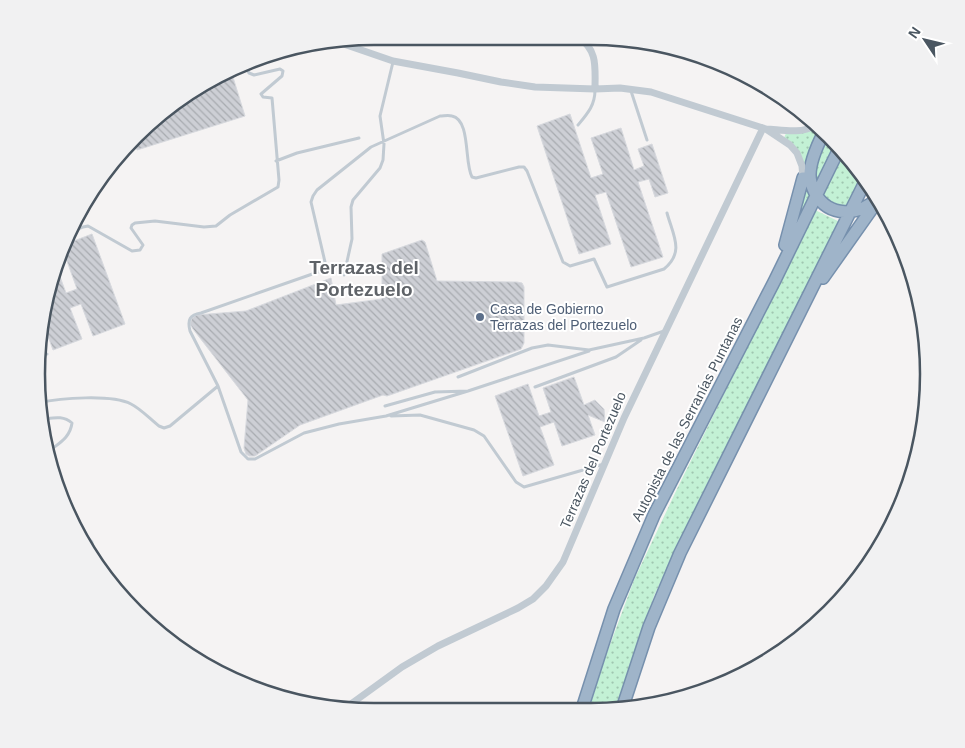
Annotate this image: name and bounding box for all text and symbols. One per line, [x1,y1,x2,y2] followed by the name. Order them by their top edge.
[900,15,950,65] north arrow
[905,24,924,41] text: N
[309,257,419,300] district label: Terrazas del Portezuelo
[490,301,637,333] place label: Casa de Gobierno Terrazas del Portezuelo
[474,311,486,323] marker: Casa de Gobierno Terrazas del Portezuelo
[628,314,746,524] street label: Autopista de las Serranías Puntanas
[557,389,629,531] street label: Terrazas del Portezuelo

